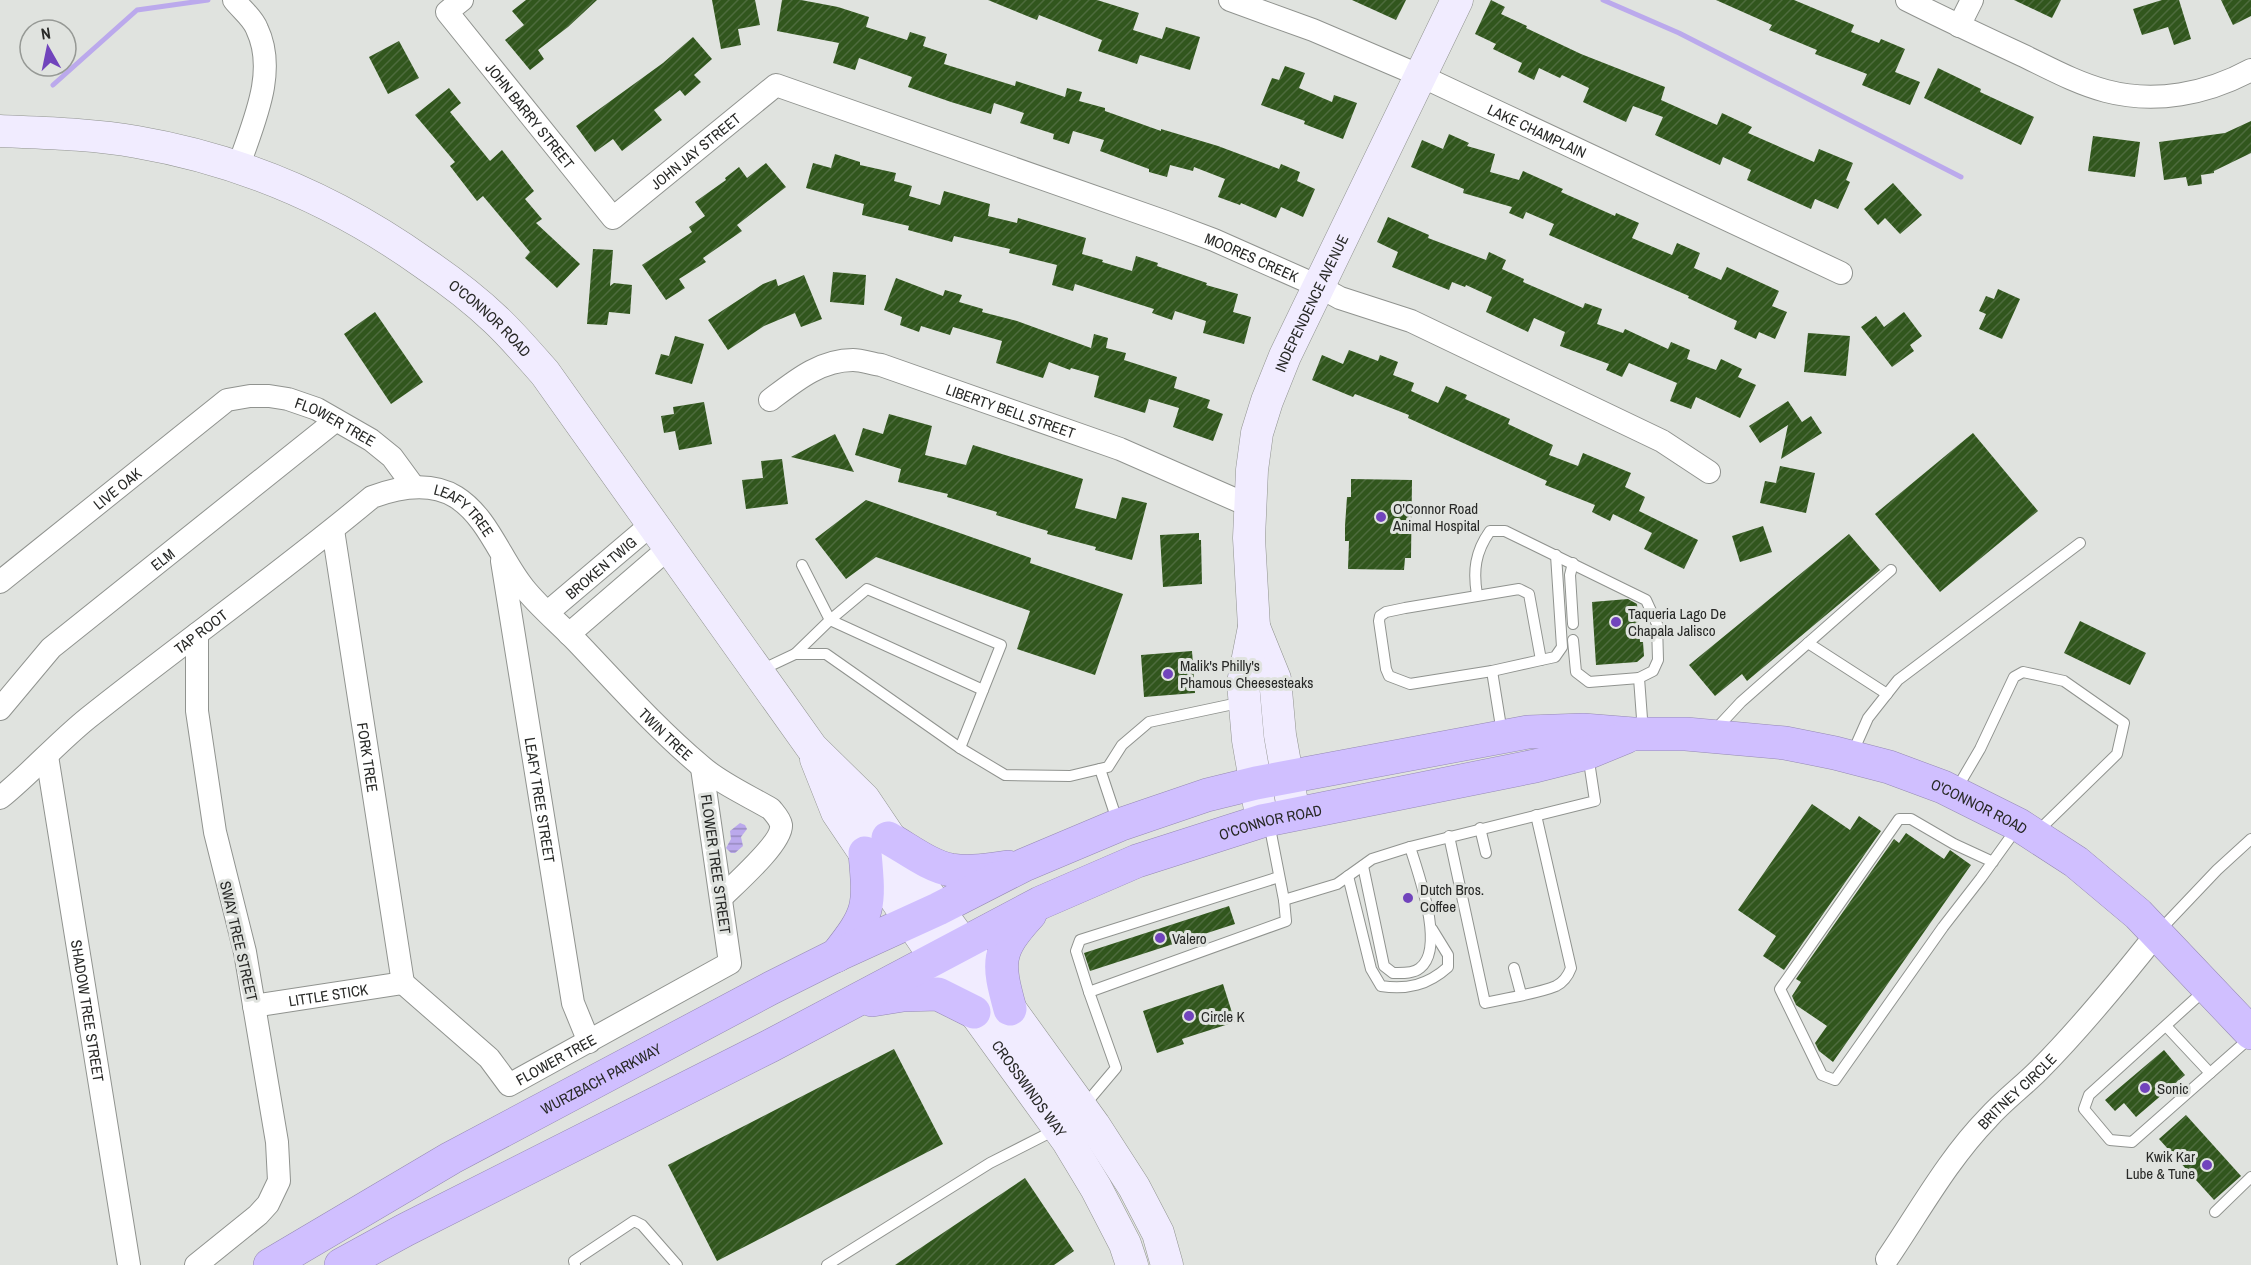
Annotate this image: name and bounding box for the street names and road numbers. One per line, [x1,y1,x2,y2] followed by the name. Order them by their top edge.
[481,58,580,173] street label: JOHN BARRY STREET
[1484,98,1590,163] street label: LAKE CHAMPLAIN
[646,107,745,194] street label: JOHN JAY STREET
[1202,227,1303,287] street label: MOORES CREEK
[1269,231,1353,375] street label: INDEPENDENCE AVENUE
[445,274,536,361] street label: O'CONNOR ROAD
[943,378,1079,443] street label: LIBERTY BELL STREET
[292,392,380,451] street label: FLOWER TREE
[89,462,146,514] street label: LIVE OAK
[432,478,499,540] street label: LEAFY TREE
[561,531,641,604] street label: BROKEN TWIG
[146,543,179,575] street label: ELM
[169,604,232,658] street label: TAP ROOT
[634,703,698,765] street label: TWIN TREE
[352,721,384,794] street label: FORK TREE
[520,736,561,865] street label: LEAFY TREE STREET
[1928,773,2032,839] street label: O'CONNOR ROAD
[696,793,736,936] street label: FLOWER TREE STREET
[1216,799,1324,845] street label: O'CONNOR ROAD
[215,879,263,1004] street label: SWAY TREE STREET
[66,938,110,1084] street label: SHADOW TREE STREET
[287,978,370,1011] street label: LITTLE STICK
[512,1029,600,1090] street label: FLOWER TREE
[987,1036,1072,1142] street label: CROSSWINDS WAY
[537,1037,666,1119] street label: WURZBACH PARKWAY
[1972,1048,2061,1134] street label: BRITNEY CIRCLE

